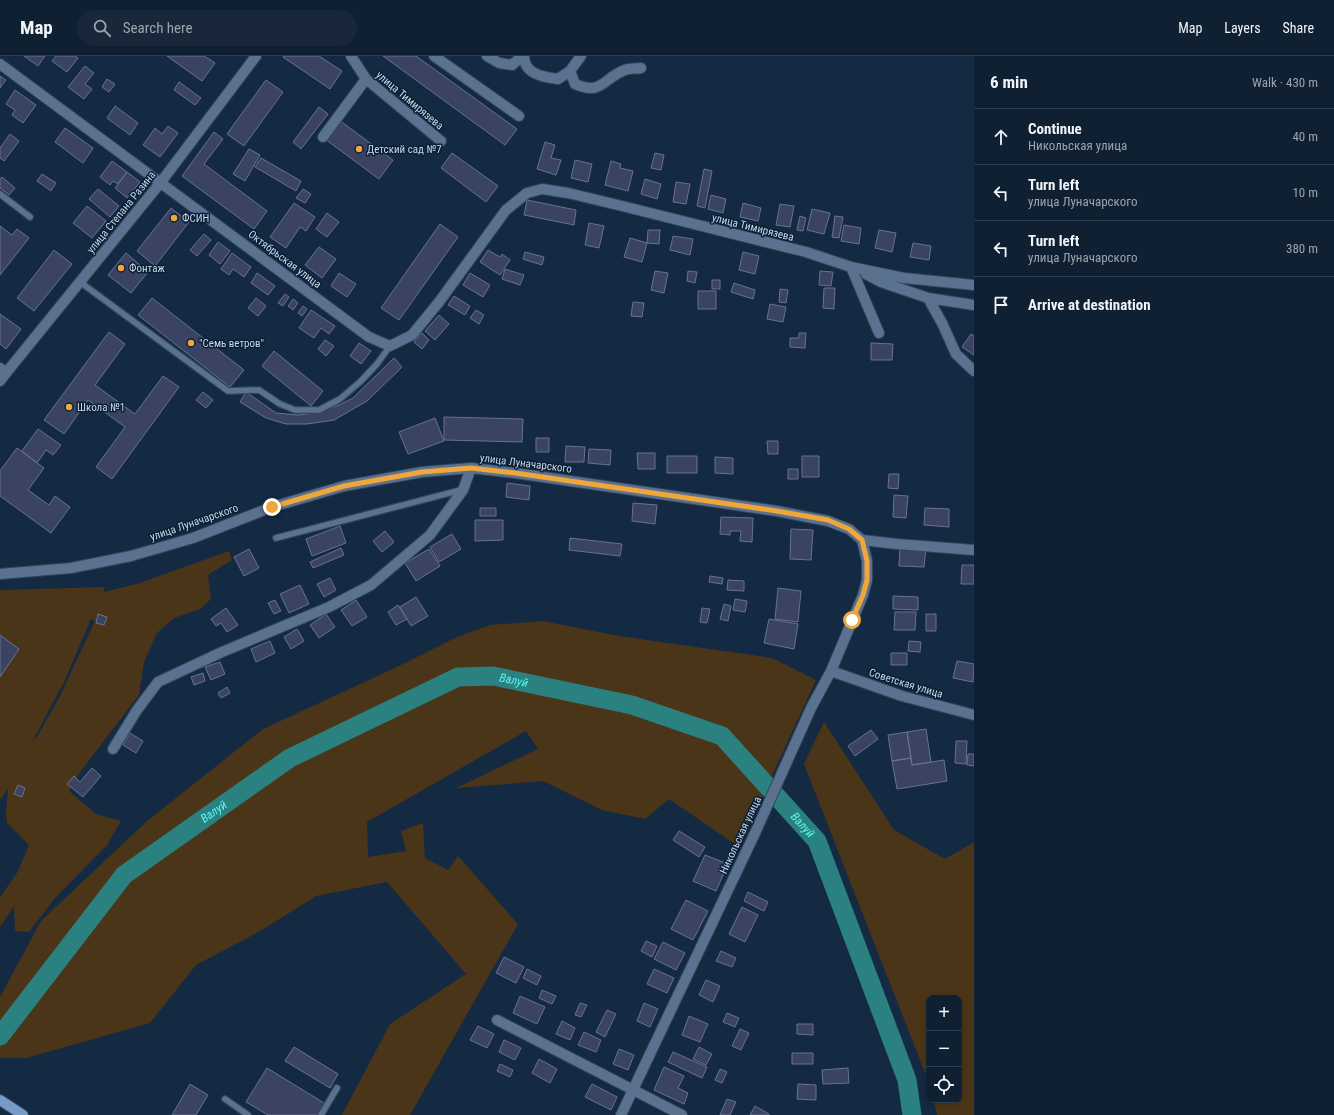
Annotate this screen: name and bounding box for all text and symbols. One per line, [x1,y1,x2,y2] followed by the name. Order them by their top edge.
[77,10,357,46] search box
[20,16,53,39] text: Map
[91,17,113,39] icon: search
[123,19,193,37] text: Search here
[1178,20,1202,36] text: Map
[1224,20,1261,36] text: Layers
[1283,20,1314,36] text: Share
[373,68,446,132] street label: улица Тимирязева
[990,72,1028,92] text: 6 min
[1252,75,1318,90] text: Walk · 430 m
[1028,120,1082,138] text: Continue
[990,126,1012,148] icon: ahead
[1292,129,1318,144] text: 40 m
[1028,138,1127,153] text: Никольская улица
[367,143,442,156] place label: Детский сад №7
[354,144,364,154] marker: Детский сад №7
[84,169,158,256] street label: улица Степана Разина
[1028,176,1079,194] text: Turn left
[990,182,1012,204] icon: left
[1292,185,1318,200] text: 10 m
[1028,194,1137,209] text: улица Луначарского
[711,211,795,244] street label: улица Тимирязева
[182,212,209,225] place label: ФСИН
[169,213,179,223] marker: ФСИН
[246,228,324,291] street label: Октябрьская улица
[1028,232,1079,250] text: Turn left
[990,238,1012,260] icon: left
[1286,241,1318,256] text: 380 m
[1028,250,1137,265] text: улица Луначарского
[129,262,165,275] place label: Фонтаж
[116,263,126,273] marker: Фонтаж
[990,294,1012,316] icon: arrive
[1028,296,1151,314] text: Arrive at destination
[199,337,264,350] place label: "Семь ветров"
[186,338,196,348] marker: "Семь ветров"
[77,401,125,414] place label: Школа №1
[64,402,74,412] marker: Школа №1
[479,451,573,476] street label: улица Луначарского
[263,498,281,516] route end
[148,501,241,544] street label: улица Луначарского
[843,611,861,629] route start
[867,666,944,701] street label: Советская улица
[498,671,529,690] water label: Валуй
[717,794,764,876] street label: Никольская улица
[198,798,230,826] water label: Валуй
[788,810,817,840] water label: Валуй
[926,995,962,1103] map controls
[926,995,962,1031] button: +
[926,1031,962,1067] button: −
[926,1067,962,1103] button: locate

